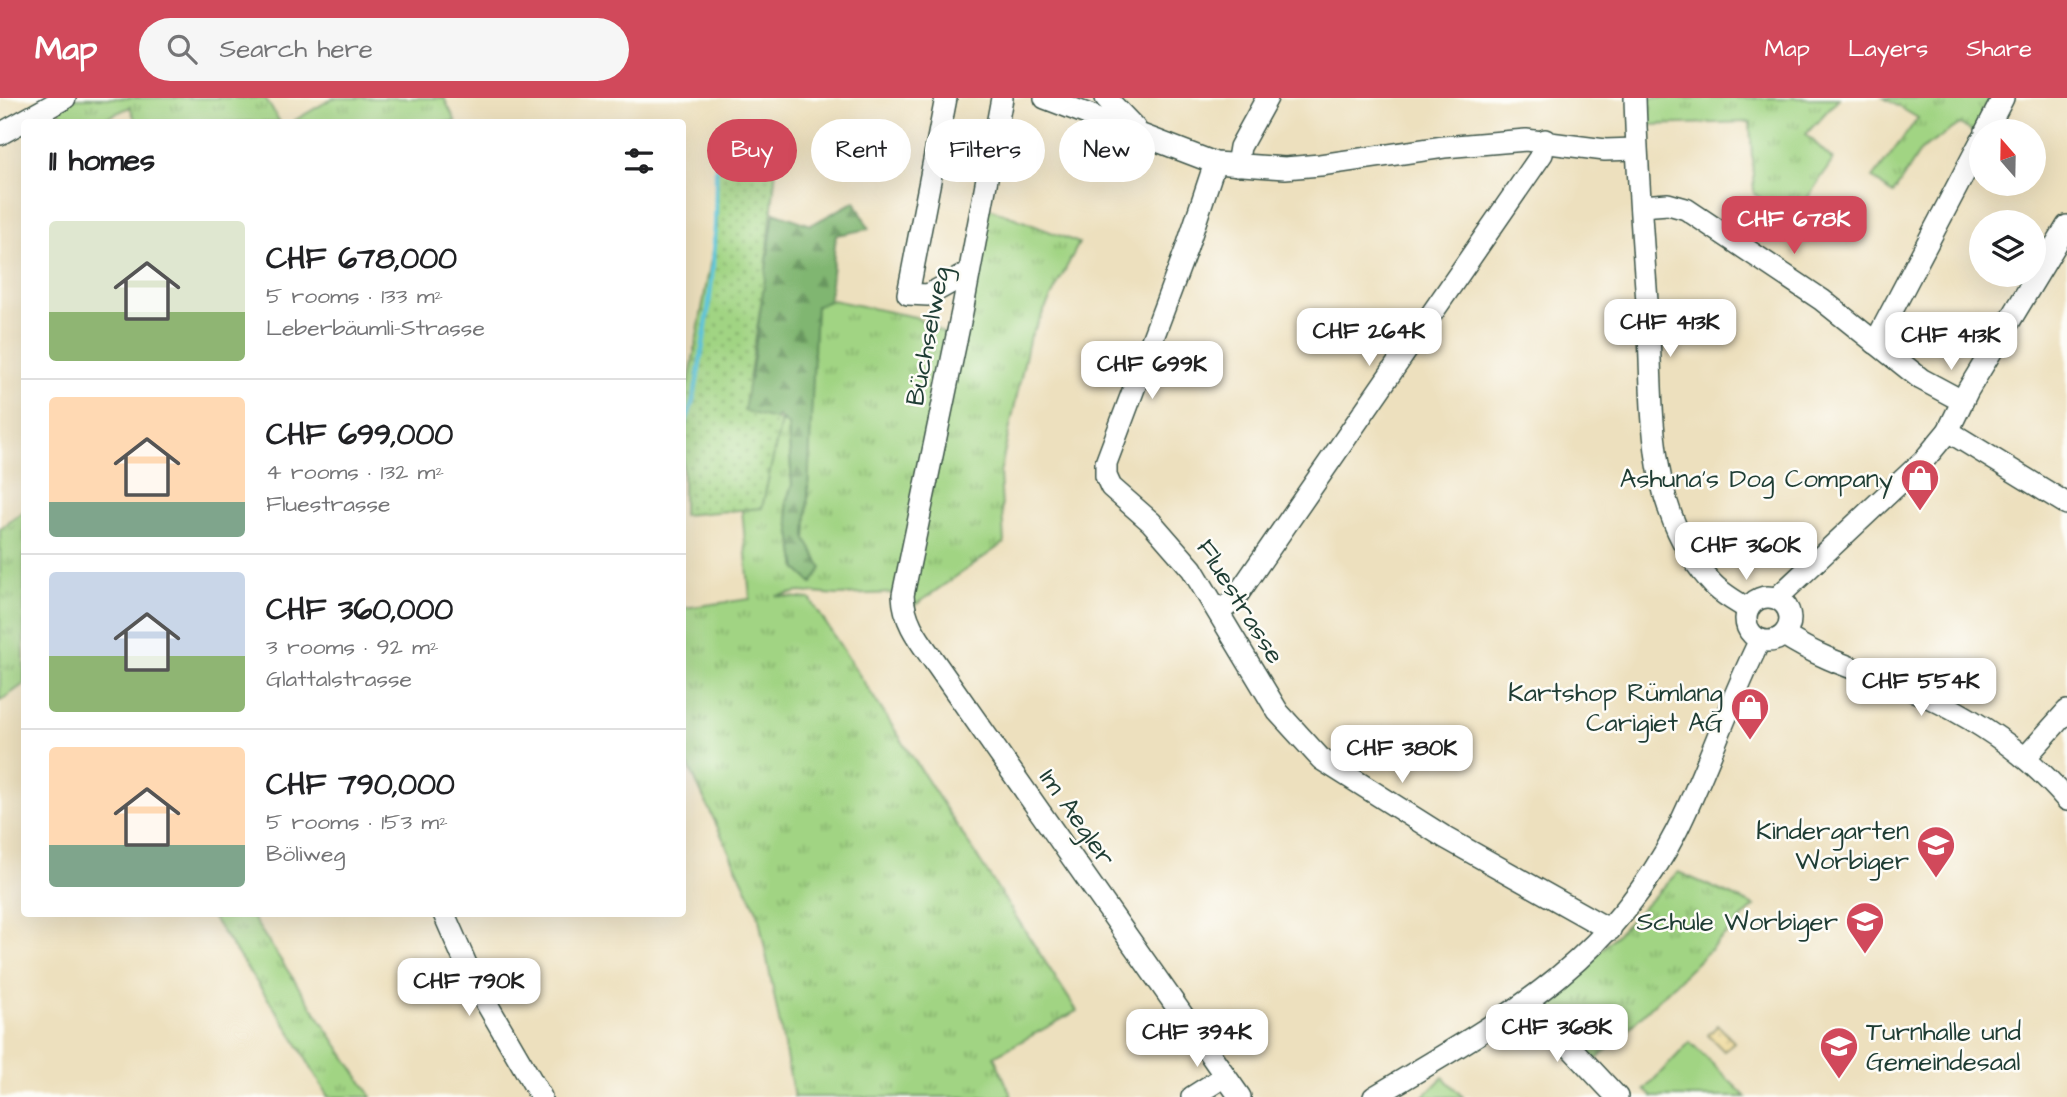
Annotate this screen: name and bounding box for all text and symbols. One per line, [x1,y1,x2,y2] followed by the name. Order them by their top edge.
[139,18,629,81] search box
[35,26,97,72] text: Map
[163,30,201,68] icon: search
[219,31,373,67] text: Search here
[1765,32,1810,66] text: Map
[1848,32,1928,66] text: Layers
[1966,32,2032,66] text: Share
[707,119,797,182] chip: Buy
[811,119,911,182] chip: Rent
[925,119,1045,182] chip: Filters
[1059,119,1155,182] chip: New
[1969,119,2046,196] north arrow
[1969,119,2046,287] map controls
[49,140,155,182] text: 11 homes
[620,142,658,180] icon: filters
[1722,197,1866,256] pin: CHF 678K
[1738,203,1850,235] text: CHF 678K
[1969,210,2046,287] button: layers
[266,238,457,280] text: CHF 678,000
[105,249,189,333] icon: home
[897,264,961,409] street label: Büchselweg
[266,280,443,312] text: 5 rooms · 133 m²
[1598,300,1742,359] pin: CHF 413K
[1620,306,1720,338] text: CHF 413K
[1297,308,1441,368] pin: CHF 264K
[266,312,485,344] text: Leberbäumli-Strasse
[1879,313,2023,372] pin: CHF 413K
[1313,315,1425,347] text: CHF 264K
[1901,319,2001,351] text: CHF 413K
[1080,342,1224,401] pin: CHF 699K
[1097,348,1207,380] text: CHF 699K
[266,414,453,456] text: CHF 699,000
[105,425,189,509] icon: home
[266,456,444,488] text: 4 rooms · 132 m²
[1899,457,1941,512] shop icon: Ashuna's Dog Company
[1620,461,1893,499] place label: Ashuna's Dog Company
[266,488,390,520] text: Fluestrasse
[1674,522,1818,582] pin: CHF 360K
[1691,529,1801,561] text: CHF 360K
[1188,532,1293,671] street label: Fluestrasse
[266,589,453,631] text: CHF 360,000
[105,600,189,684] icon: home
[266,631,439,663] text: 3 rooms · 92 m²
[1849,658,1993,718] pin: CHF 554K
[266,663,412,695] text: Glattalstrasse
[1862,665,1980,697] text: CHF 554K
[1508,675,1723,743] place label: Kartshop Rümlang Carigiet AG
[1729,686,1771,741] shop icon: Kartshop Rümlang Carigiet AG
[1330,726,1474,785] pin: CHF 380K
[1347,732,1457,764] text: CHF 380K
[1029,762,1124,875] street label: Im Aegler
[266,764,455,806] text: CHF 790,000
[105,775,189,859] icon: home
[266,806,448,838] text: 5 rooms · 153 m²
[1756,813,1909,881] place label: Kindergarten Worbiger
[1915,824,1957,879] school or university icon: Kindergarten Worbiger
[266,838,345,870] text: Böliweg
[1844,900,1886,955] school or university icon: Schule Worbiger
[1636,904,1838,942] place label: Schule Worbiger
[397,958,541,1018] pin: CHF 790K
[413,965,525,997] text: CHF 790K
[1485,1004,1629,1064] pin: CHF 368K
[1125,1010,1269,1069] pin: CHF 394K
[1502,1011,1612,1043] text: CHF 368K
[1866,1014,2021,1080] place label: Turnhalle und Gemeindesaal
[1142,1016,1252,1048] text: CHF 394K
[1818,1025,1860,1080] school or university icon: Turnhalle und Gemeindesaal

